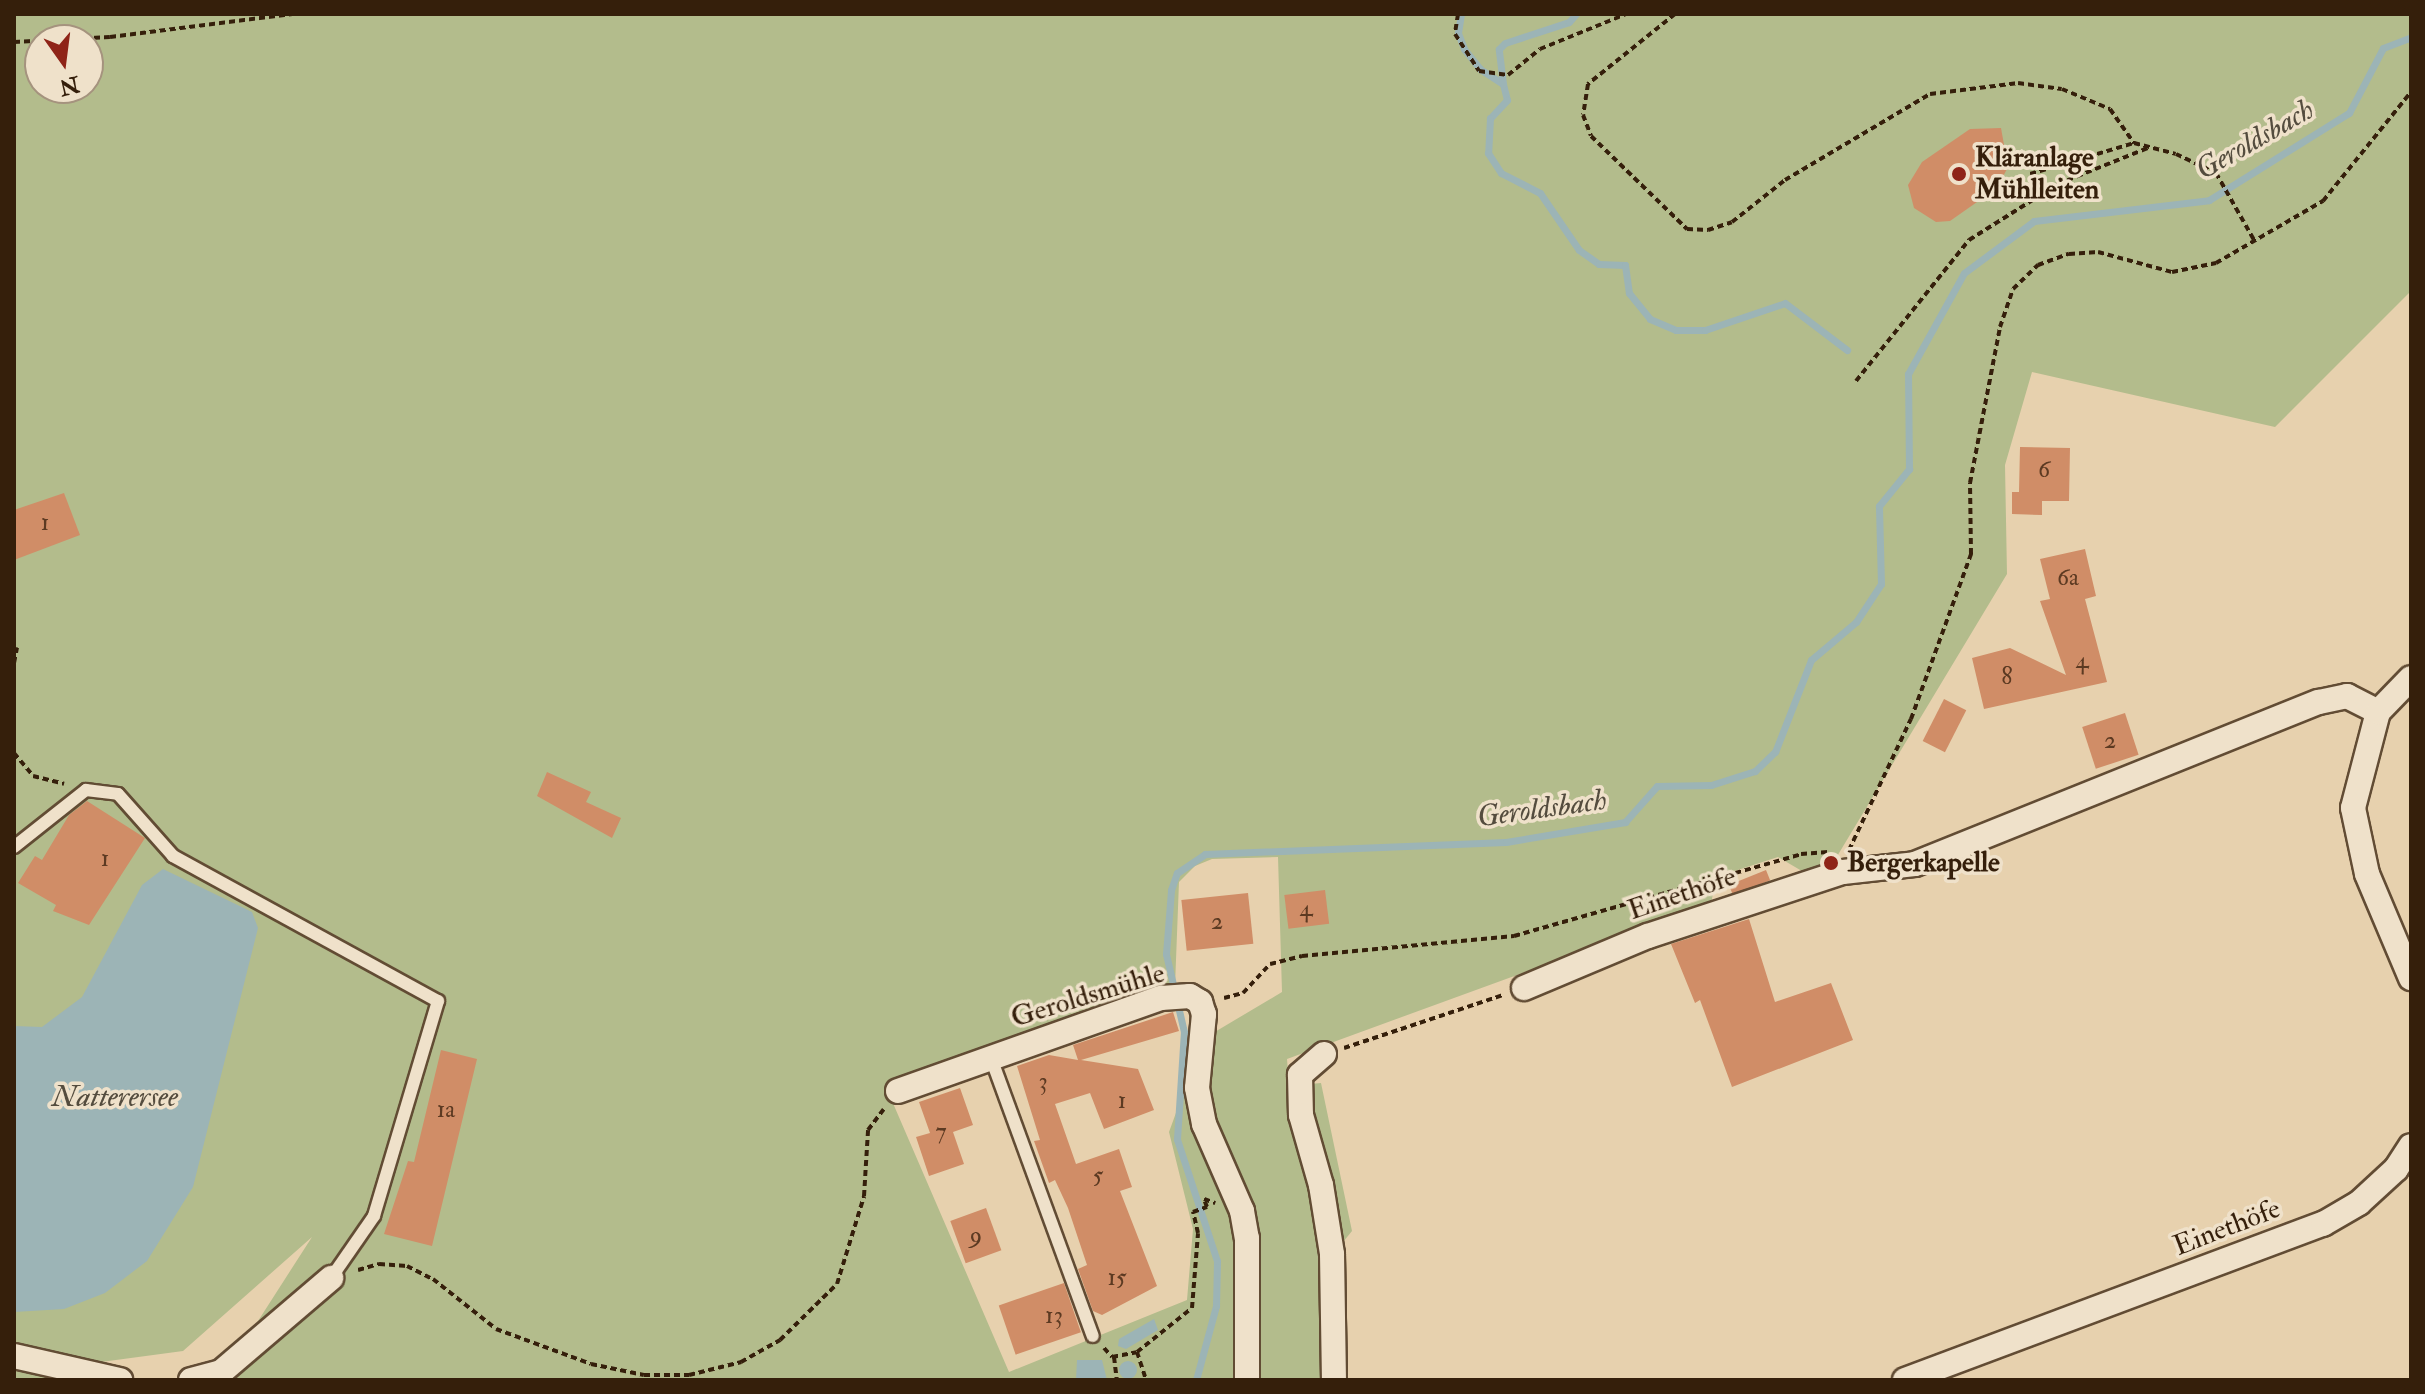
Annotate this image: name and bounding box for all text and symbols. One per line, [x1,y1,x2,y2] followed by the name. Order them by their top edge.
[24,24,104,104] north arrow
[56,69,82,101] text: N
[2189,92,2321,188] water label: Geroldsbach
[1975,141,2099,207] place label: Kläranlage Mühlleiten
[1950,165,1968,183] marker: Kläranlage Mühlleiten
[2038,456,2050,484] house number: 6
[41,509,49,537] house number: 1
[2057,564,2079,592] house number: 6a
[2076,647,2088,675] house number: 4
[2001,663,2013,691] house number: 8
[2104,727,2116,755] house number: 2
[1475,782,1609,836] water label: Geroldsbach
[101,845,109,873] house number: 1
[1847,846,2000,880] place label: Bergerkapelle
[1822,854,1840,872] marker: Bergerkapelle
[1624,860,1740,928] street label: Einethöfe
[1300,895,1312,923] house number: 4
[1211,908,1223,936] house number: 2
[1007,957,1169,1035] street label: Geroldsmühle
[1038,1068,1048,1096] house number: 3
[52,1079,178,1115] water label: Natterersee
[1118,1087,1126,1115] house number: 1
[437,1096,455,1124] house number: 1a
[935,1118,947,1146] house number: 7
[1093,1162,1103,1190] house number: 5
[2169,1192,2285,1264] street label: Einethöfe
[970,1222,982,1250] house number: 9
[1107,1264,1127,1292] house number: 15
[1045,1302,1063,1330] house number: 13

